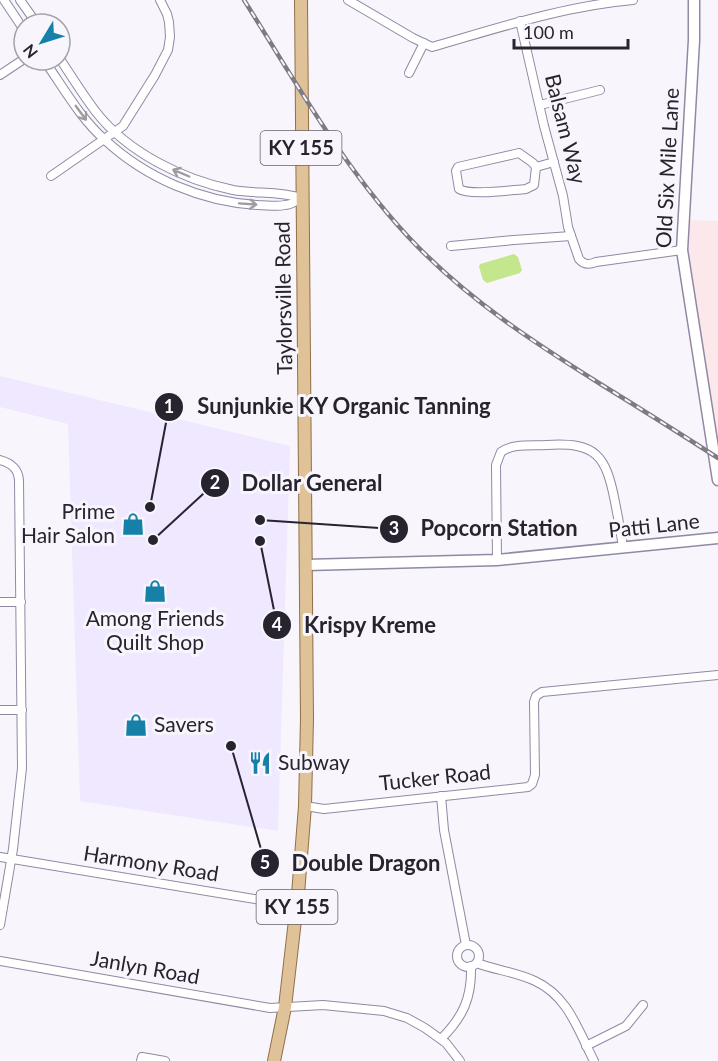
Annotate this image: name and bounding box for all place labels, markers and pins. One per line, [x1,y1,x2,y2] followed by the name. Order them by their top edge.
[154,387,503,427] callout: Sunjunkie KY Organic Tanning
[200,463,395,503] callout: Dollar General
[21,498,115,547] place label: Prime Hair Salon
[379,509,590,549] callout: Popcorn Station
[120,511,146,537] shop icon: Prime Hair Salon
[142,578,168,604] shop icon: Among Friends Quilt Shop
[86,605,224,654] place label: Among Friends Quilt Shop
[262,605,449,645] callout: Krispy Kreme
[154,711,214,736] place label: Savers
[123,712,149,738] shop icon: Savers
[278,749,350,774] place label: Subway
[247,750,273,776] restaurant icon: Subway
[250,843,453,883] callout: Double Dragon

